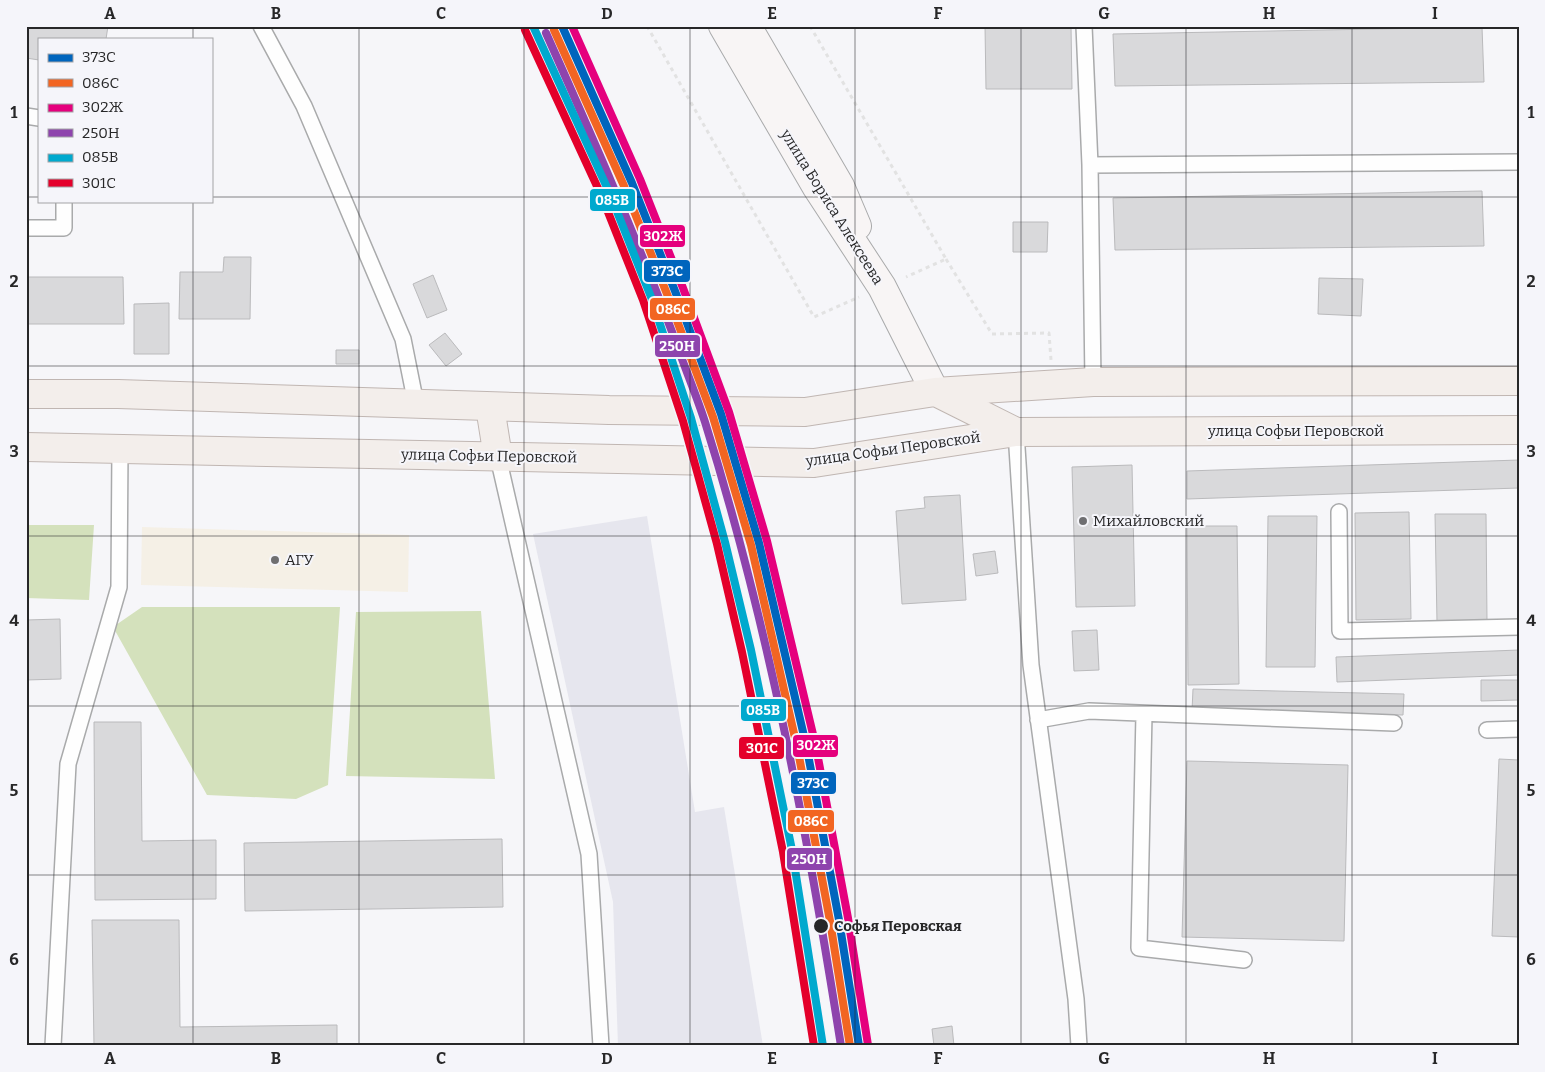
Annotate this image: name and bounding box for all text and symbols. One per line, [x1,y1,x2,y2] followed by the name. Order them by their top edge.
[104,4,116,23] text: A
[271,4,281,23] text: B
[436,4,446,23] text: C
[601,4,613,23] text: D
[767,4,777,23] text: E
[934,4,943,23] text: F
[1098,4,1110,23] text: G
[1263,4,1276,23] text: H
[1432,4,1438,23] text: I
[38,38,212,202] legend
[82,48,116,66] text: 373C
[82,74,119,92] text: 086С
[82,98,124,116] text: 302Ж
[11,103,18,122] text: 1
[1528,103,1535,122] text: 1
[82,124,120,142] text: 250Н
[776,125,887,288] street label: улица Бориса Алексеева
[82,148,118,166] text: 085В
[82,174,116,192] text: 301С
[589,188,636,212] line badge: 085В
[595,192,629,209] text: 085В
[639,224,686,248] line badge: 302Ж
[643,228,683,245] text: 302Ж
[643,259,691,283] line badge: 373C
[651,263,683,280] text: 373C
[9,272,19,291] text: 2
[1526,272,1536,291] text: 2
[649,297,696,321] line badge: 086С
[656,301,690,318] text: 086С
[654,334,701,358] line badge: 250Н
[659,338,695,355] text: 250Н
[1207,422,1384,440] street label: улица Софьи Перовской
[804,428,981,470] street label: улица Софьи Перовской
[9,442,19,461] text: 3
[1526,442,1536,461] text: 3
[400,445,577,467] street label: улица Софьи Перовской
[1093,512,1204,530] place label: Михайловский
[1077,515,1089,527] marker: Михайловский
[285,551,314,569] place label: АГУ
[269,554,281,566] marker: АГУ
[9,611,19,630] text: 4
[1526,611,1536,630] text: 4
[740,698,787,722] line badge: 085В
[746,702,780,719] text: 085В
[792,734,839,758] line badge: 302Ж
[738,736,785,760] line badge: 301С
[796,737,836,754] text: 302Ж
[746,740,778,757] text: 301С
[790,771,837,795] line badge: 373C
[797,775,829,792] text: 373C
[10,781,19,800] text: 5
[1527,781,1536,800] text: 5
[787,809,835,833] line badge: 086С
[794,813,828,830] text: 086С
[786,847,833,871] line badge: 250Н
[791,851,827,868] text: 250Н
[812,917,830,935] marker: Софья Перовская
[834,917,962,935] place label: Софья Перовская
[9,950,19,969] text: 6
[1526,950,1536,969] text: 6
[104,1049,116,1068] text: A
[271,1049,281,1068] text: B
[436,1049,446,1068] text: C
[601,1049,613,1068] text: D
[767,1049,777,1068] text: E
[934,1049,943,1068] text: F
[1098,1049,1110,1068] text: G
[1263,1049,1276,1068] text: H
[1432,1049,1438,1068] text: I

